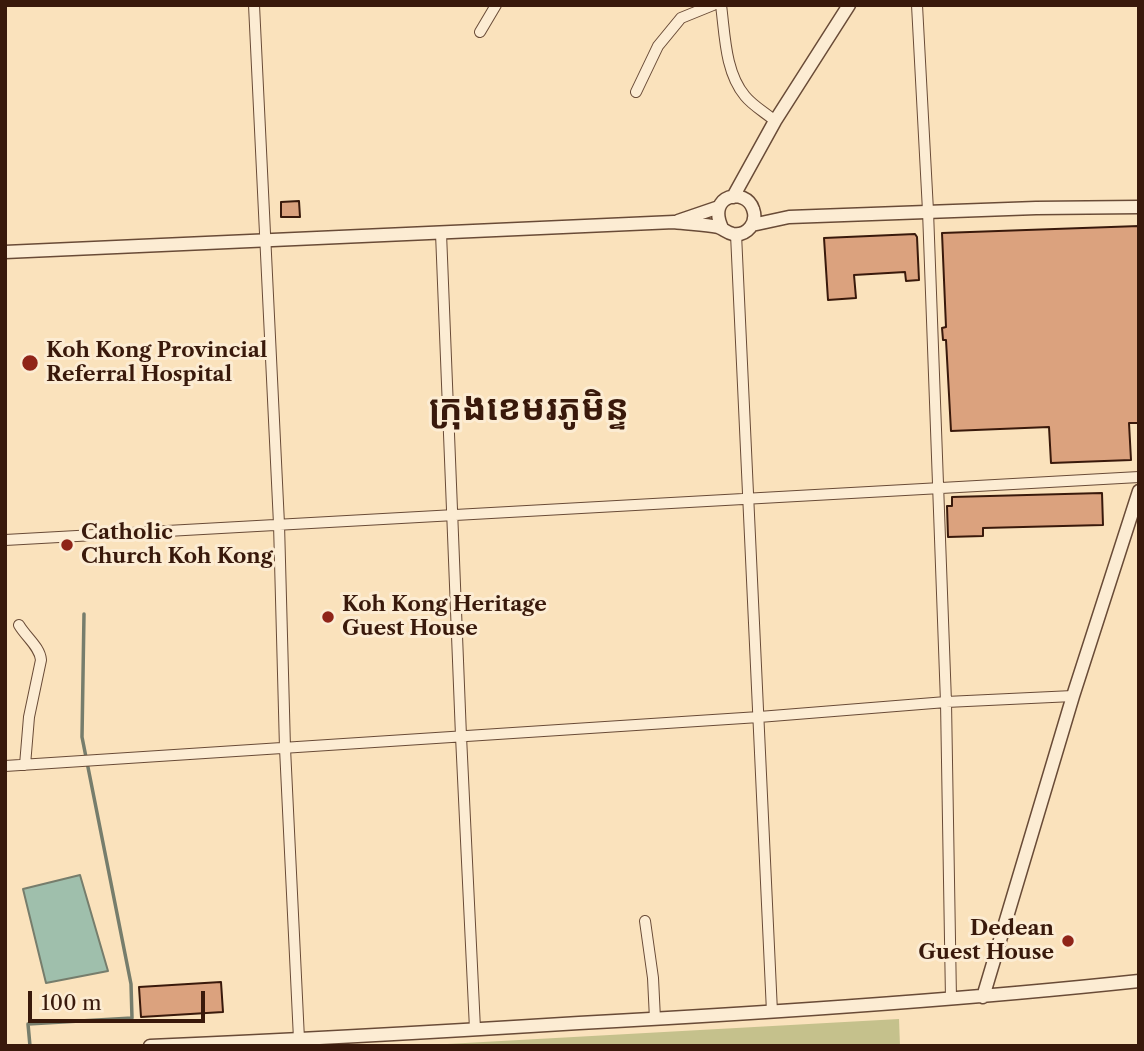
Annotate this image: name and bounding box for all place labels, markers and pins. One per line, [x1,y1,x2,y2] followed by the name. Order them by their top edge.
[46,338,267,388] place label: Koh Kong Provincial Referral Hospital
[20,353,40,373] marker: Koh Kong Provincial Referral Hospital
[81,520,273,570] place label: Catholic Church Koh Kong
[59,537,75,553] marker: Catholic Church Koh Kong
[342,592,547,642] place label: Koh Kong Heritage Guest House
[320,609,336,625] marker: Koh Kong Heritage Guest House
[918,916,1054,966] place label: Dedean Guest House
[1060,933,1076,949] marker: Dedean Guest House

